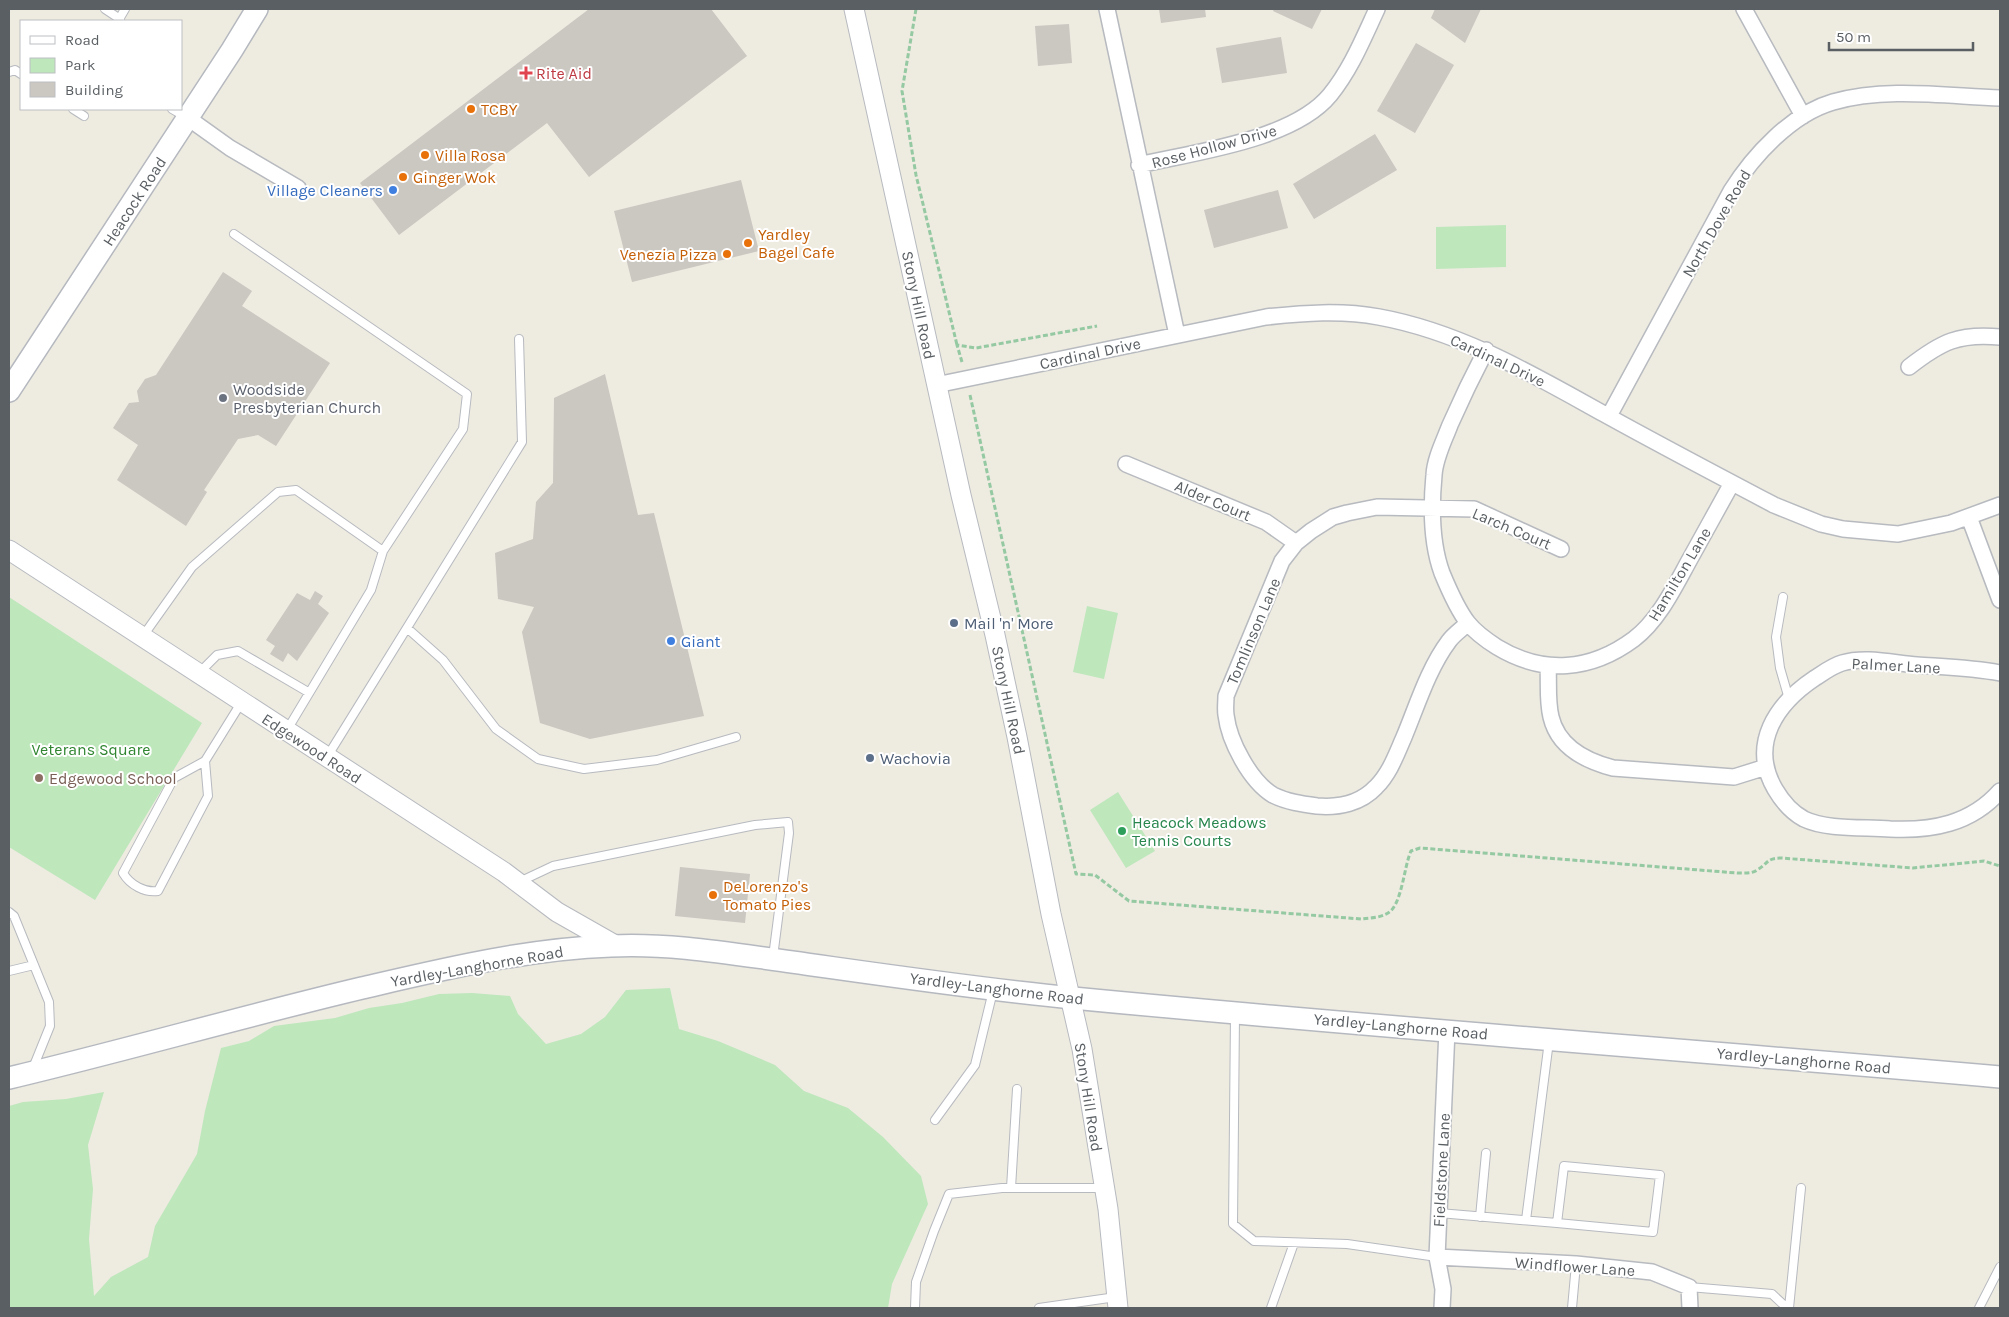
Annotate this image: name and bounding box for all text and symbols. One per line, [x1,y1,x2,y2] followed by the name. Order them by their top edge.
[20,20,182,110] legend
[1829,20,1973,52] scale bar
[1836,28,1871,46] text: 50 m
[65,31,100,49] text: Road
[65,56,95,74] text: Park
[536,64,592,83] place label: Rite Aid
[520,67,532,79] marker: Rite Aid
[65,81,123,99] text: Building
[481,100,518,119] place label: TCBY
[465,103,477,115] marker: TCBY
[1149,121,1279,172] street label: Rose Hollow Drive
[435,146,506,165] place label: Villa Rosa
[419,149,431,161] marker: Villa Rosa
[99,153,170,249] street label: Heacock Road
[1678,166,1755,280] street label: North Dove Road
[413,168,496,187] place label: Ginger Wok
[397,171,409,183] marker: Ginger Wok
[267,181,383,200] place label: Village Cleaners
[387,184,399,196] marker: Village Cleaners
[758,225,835,262] place label: Yardley Bagel Cafe
[742,237,754,249] marker: Yardley Bagel Cafe
[620,245,717,264] place label: Venezia Pizza
[721,248,733,260] marker: Venezia Pizza
[898,249,939,361] street label: Stony Hill Road
[1447,330,1548,391] street label: Cardinal Drive
[1038,334,1142,373] street label: Cardinal Drive
[233,380,381,417] place label: Woodside Presbyterian Church
[217,392,229,404] marker: Woodside Presbyterian Church
[1172,476,1254,525] street label: Alder Court
[1470,503,1554,554] street label: Larch Court
[1644,524,1715,625] street label: Hamilton Lane
[1222,575,1285,687] street label: Tomlinson Lane
[964,614,1054,633] place label: Mail 'n' More
[948,617,960,629] marker: Mail 'n' More
[681,632,721,651] place label: Giant
[665,635,677,647] marker: Giant
[988,644,1029,756] street label: Stony Hill Road
[1851,654,1941,677] street label: Palmer Lane
[258,709,365,788] street label: Edgewood Road
[32,740,150,759] park label: Veterans Square
[880,749,951,768] place label: Wachovia
[864,752,876,764] marker: Wachovia
[49,769,177,788] place label: Edgewood School
[33,772,45,784] marker: Edgewood School
[1132,813,1267,850] place label: Heacock Meadows Tennis Courts
[1116,825,1128,837] marker: Heacock Meadows Tennis Courts
[723,877,811,914] place label: DeLorenzo's Tomato Pies
[707,889,719,901] marker: DeLorenzo's Tomato Pies
[389,942,565,991] street label: Yardley-Langhorne Road
[909,968,1085,1009] street label: Yardley-Langhorne Road
[1313,1009,1489,1044] street label: Yardley-Langhorne Road
[1070,1041,1107,1153] street label: Stony Hill Road
[1716,1043,1892,1078] street label: Yardley-Langhorne Road
[1429,1112,1454,1228] street label: Fieldstone Lane
[1514,1253,1636,1280] street label: Windflower Lane

